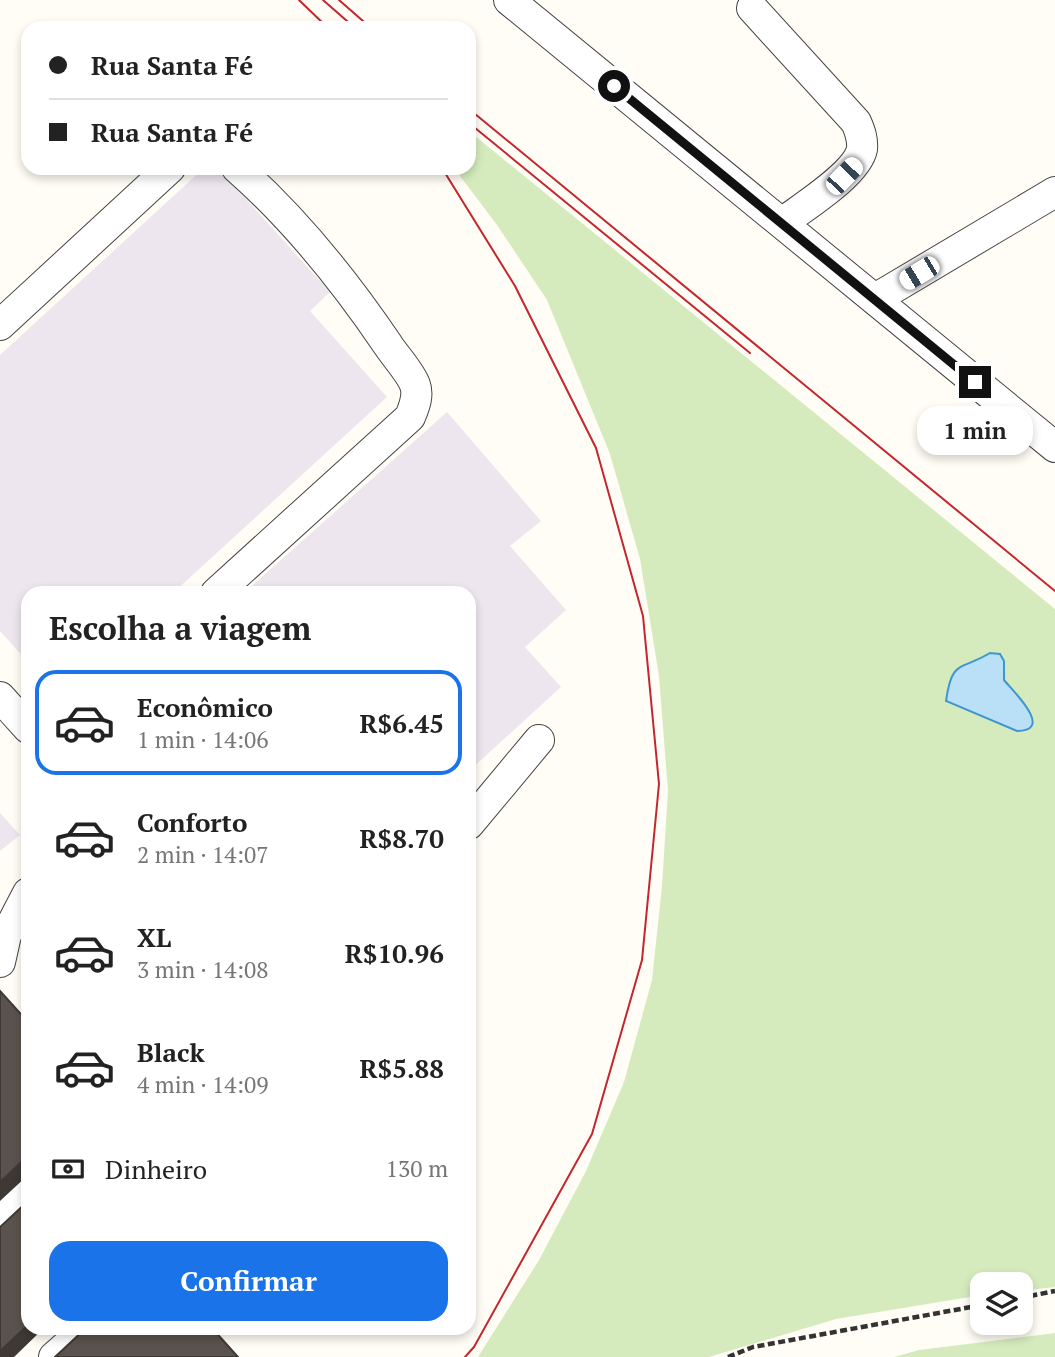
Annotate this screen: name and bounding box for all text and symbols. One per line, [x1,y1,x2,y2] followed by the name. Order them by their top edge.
[91,48,253,82] text: Rua Santa Fé
[598,70,630,102] route start
[91,115,253,149] text: Rua Santa Fé
[822,154,867,198] car
[896,253,943,293] car
[959,366,991,398] route end
[917,406,1033,456] callout: 1 min
[944,415,1006,446] text: 1 min
[49,607,311,649] text: Escolha a viagem
[137,690,273,724] text: Econômico
[53,691,116,754] icon: car
[359,706,444,740] text: R$6.45
[137,724,269,755] text: 1 min · 14:06
[137,805,247,839] text: Conforto
[53,806,116,869] icon: car
[359,821,444,855] text: R$8.70
[137,839,269,870] text: 2 min · 14:07
[137,920,171,954] text: XL
[53,921,116,984] icon: car
[345,936,444,970] text: R$10.96
[137,954,269,985] text: 3 min · 14:08
[137,1035,205,1069] text: Black
[53,1036,116,1099] icon: car
[359,1051,444,1085] text: R$5.88
[137,1069,269,1100] text: 4 min · 14:09
[49,1150,87,1188] icon: cash
[105,1152,207,1186] text: Dinheiro
[386,1153,448,1184] text: 130 m
[49,1241,448,1321] button: Confirmar
[970,1272,1033,1335] map controls
[970,1272,1033,1335] button: layers

